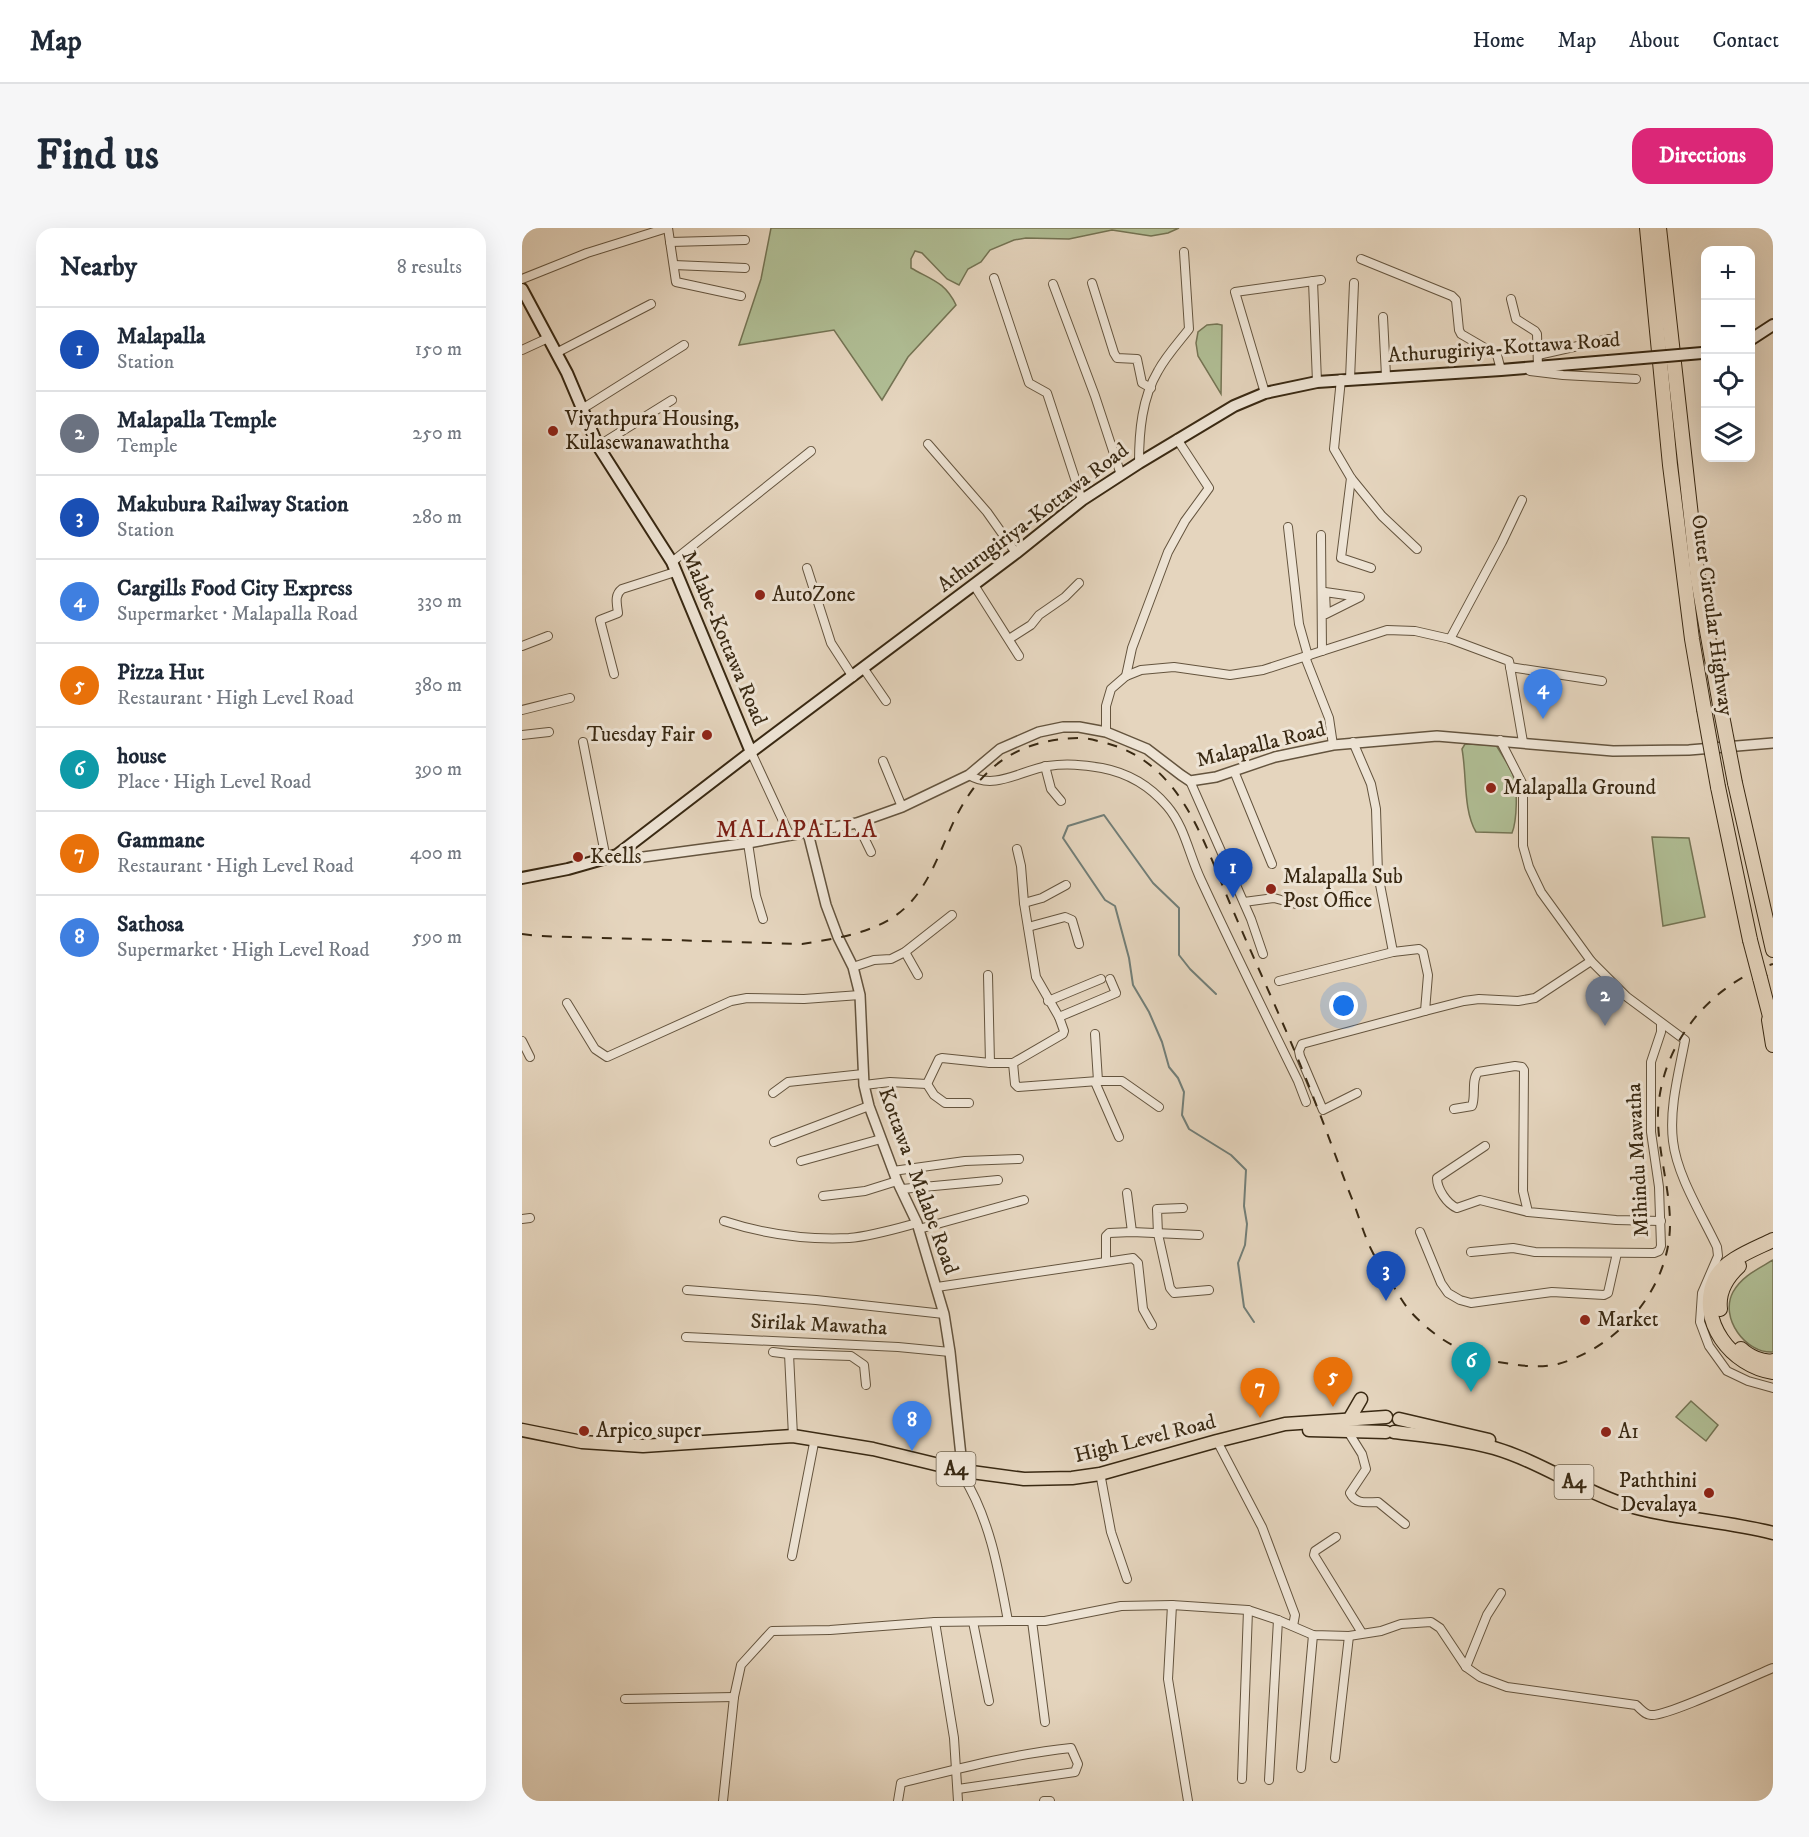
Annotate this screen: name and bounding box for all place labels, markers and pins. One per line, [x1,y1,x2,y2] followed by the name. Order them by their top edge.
[564,406,739,456] place label: Viyathpura Housing, Kulasewanawaththa
[546,424,560,438] marker: Viyathpura Housing, Kulasewanawaththa
[772,582,856,608] place label: AutoZone
[753,588,767,602] marker: AutoZone
[1524,670,1562,719] pin: 4
[587,722,695,748] place label: Tuesday Fair
[700,728,714,742] marker: Tuesday Fair
[1503,775,1657,801] place label: Malapalla Ground
[1484,781,1498,795] marker: Malapalla Ground
[590,844,642,870] place label: Keells
[1214,848,1252,898] pin: 1
[571,850,585,864] marker: Keells
[1283,864,1403,914] place label: Malapalla Sub Post Office
[1264,882,1278,896] marker: Malapalla Sub Post Office
[1586,976,1624,1026] pin: 2
[1366,1252,1406,1301] pin: 3
[1597,1307,1659,1333] place label: Market
[1578,1313,1592,1327] marker: Market
[1452,1342,1490,1392] pin: 6
[1314,1358,1352,1407] pin: 5
[1240,1368,1280,1418] pin: 7
[892,1402,932,1451] pin: 8
[596,1418,701,1444] place label: Arpico super
[1618,1419,1639,1445] place label: A1
[577,1424,591,1438] marker: Arpico super
[1599,1425,1613,1439] marker: A1
[1619,1468,1697,1518] place label: Paththini Devalaya
[1702,1486,1716,1500] marker: Paththini Devalaya

